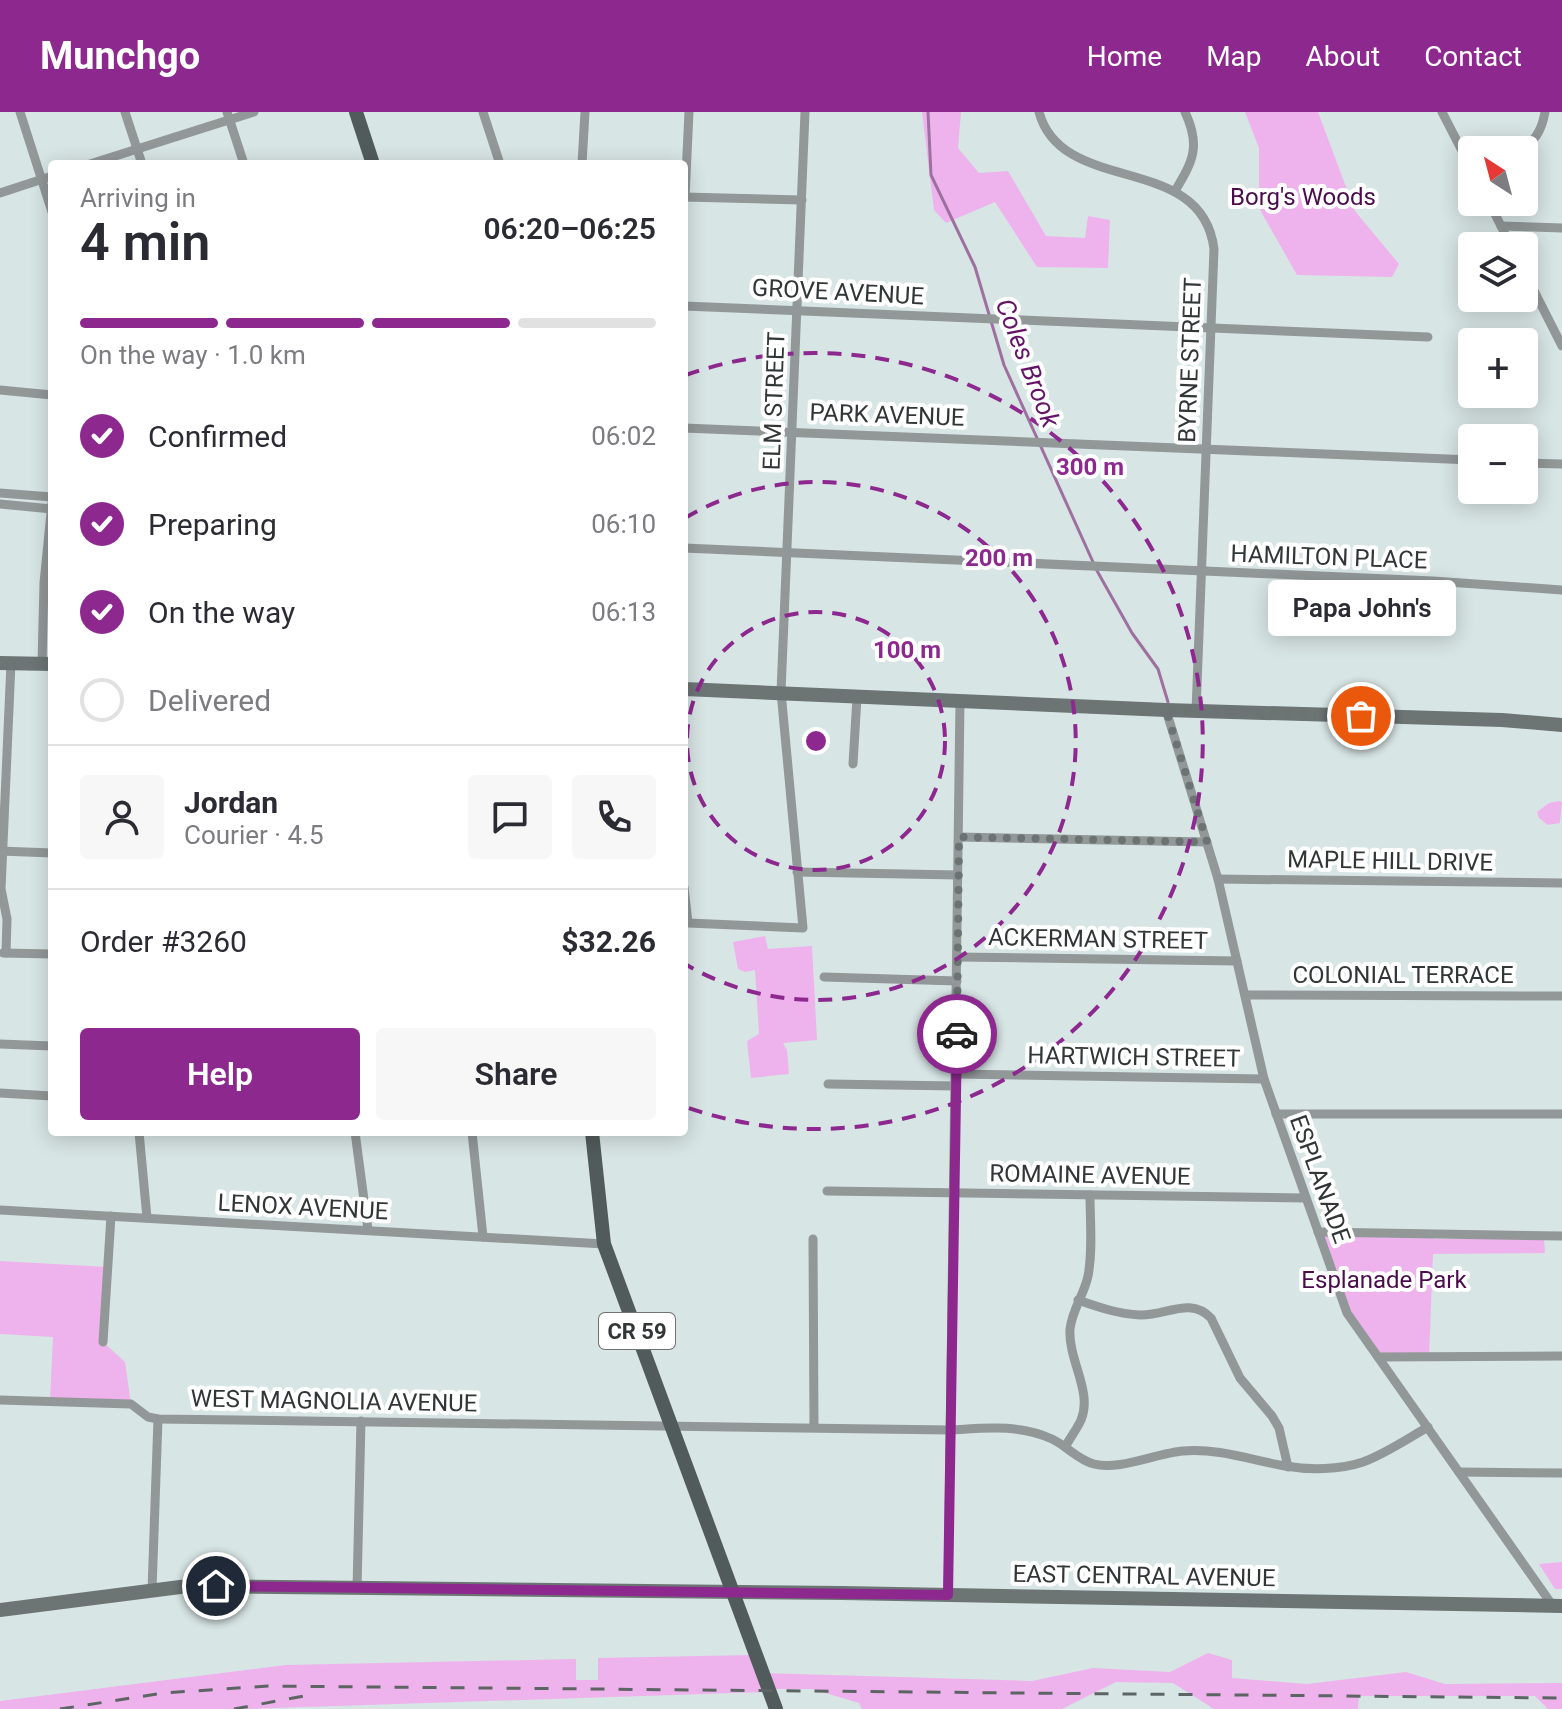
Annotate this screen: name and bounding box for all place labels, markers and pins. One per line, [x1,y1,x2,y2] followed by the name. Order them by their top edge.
[1267,580,1455,636] callout: Papa John's
[1327,682,1395,750] pin
[802,727,830,755] centre of rings
[182,1552,250,1620] pin

